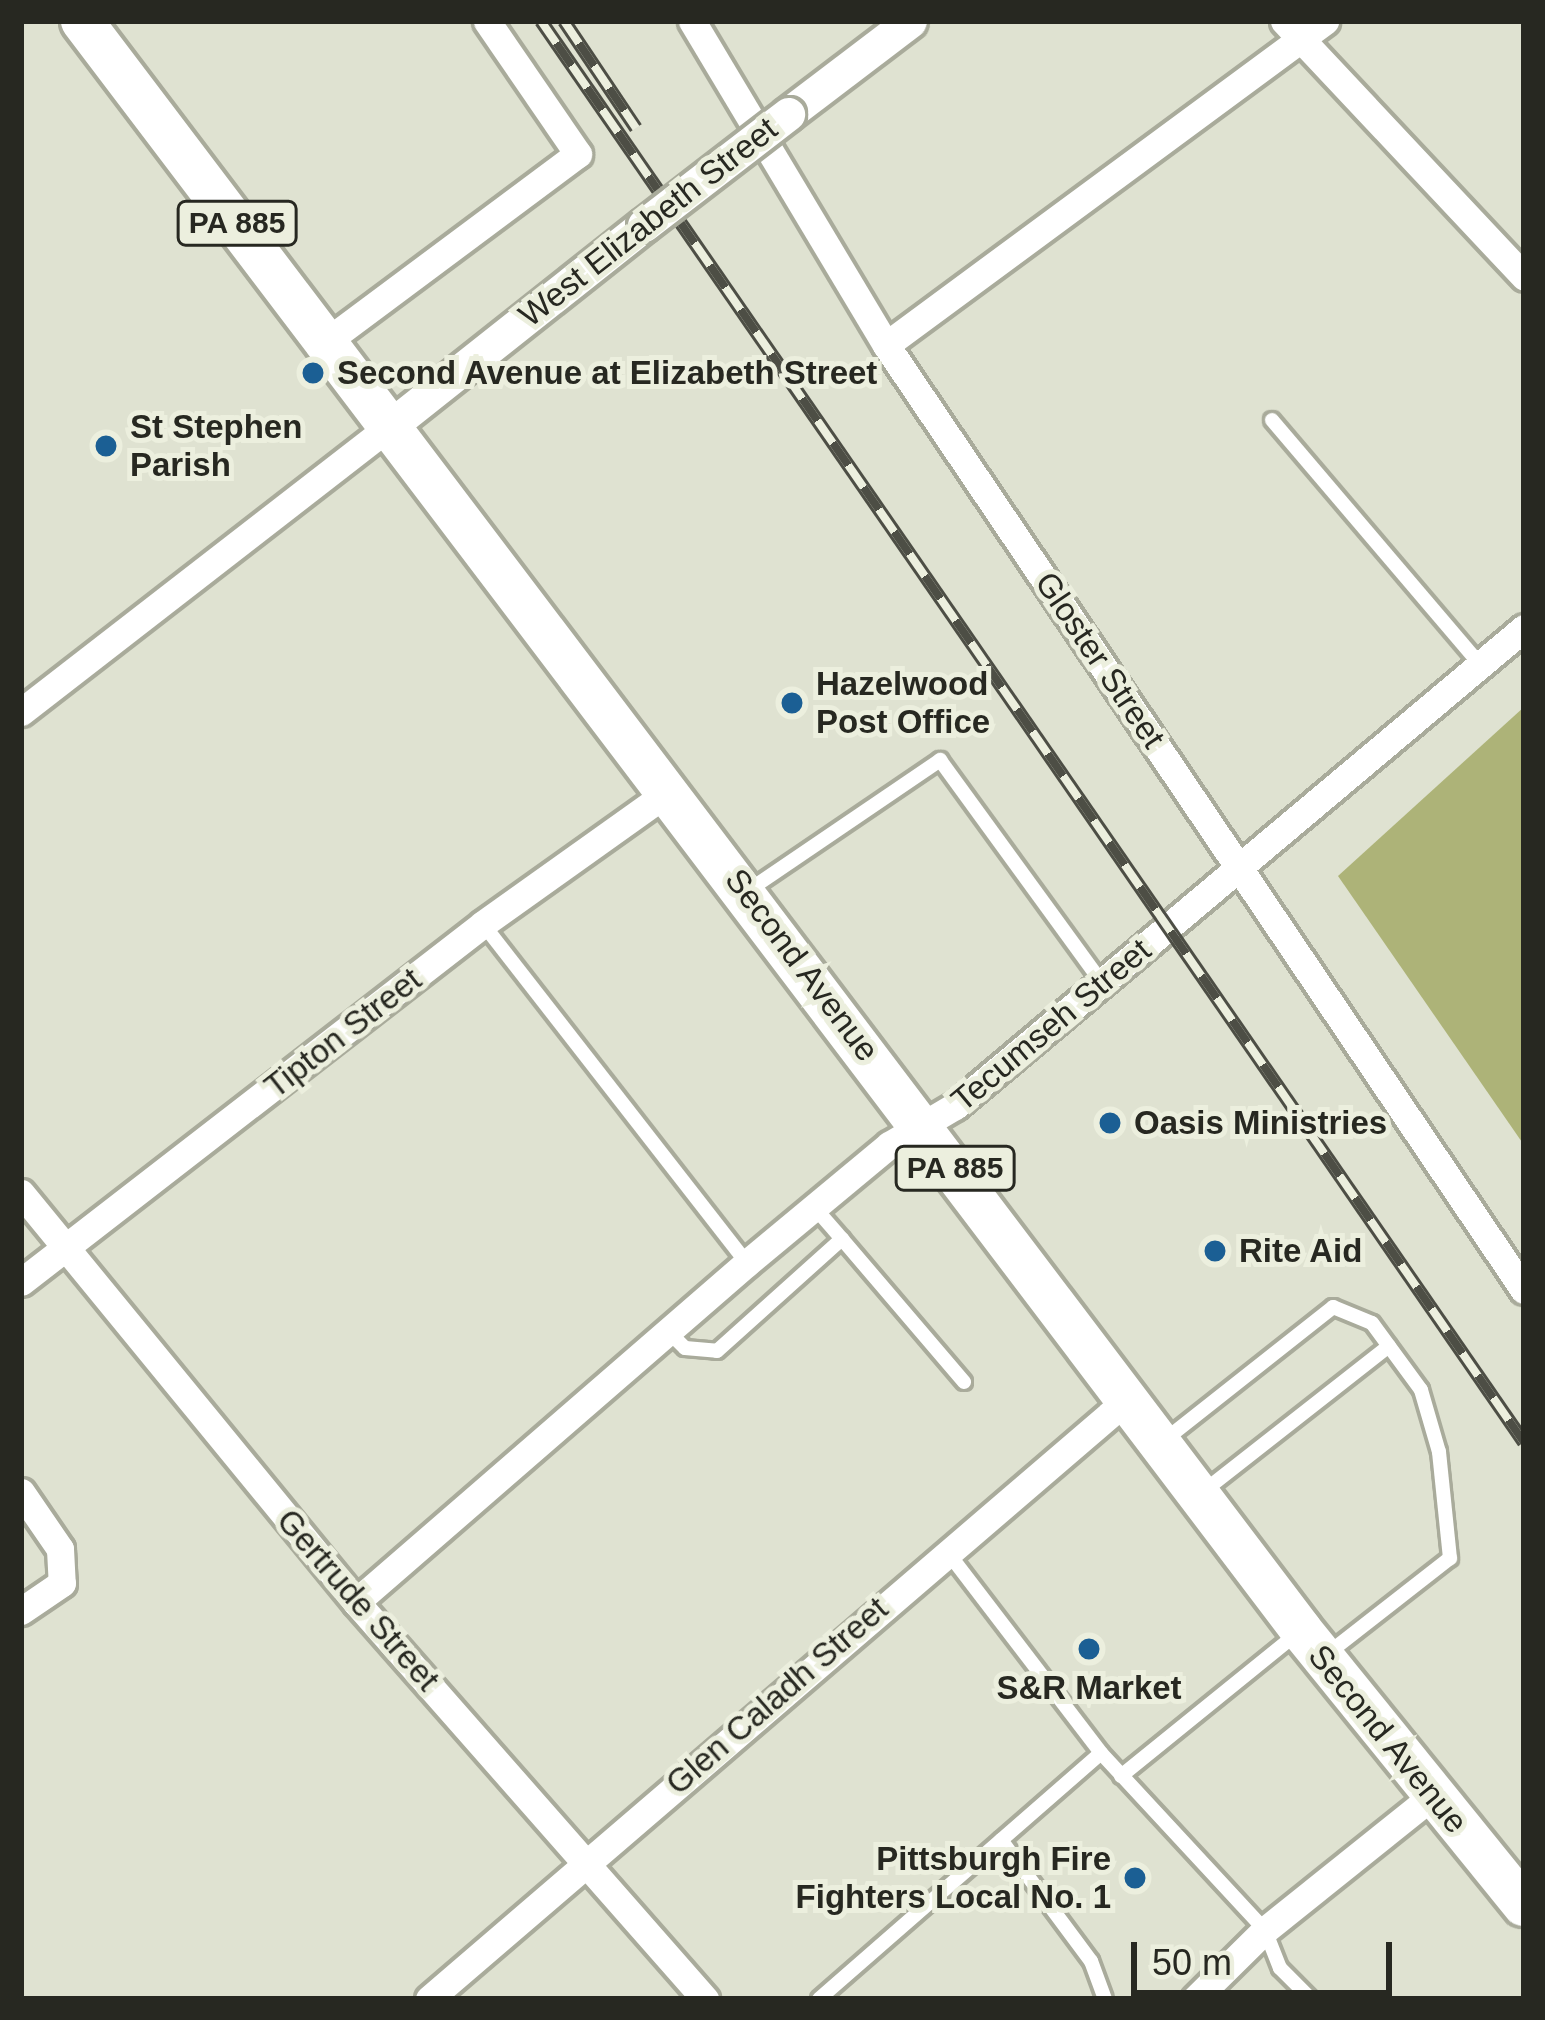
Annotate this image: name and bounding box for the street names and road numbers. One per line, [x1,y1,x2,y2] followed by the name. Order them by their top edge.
[511,109,785,335] street label: West Elizabeth Street
[174,199,300,247] road number: PA 885
[1027,565,1173,755] street label: Gloster Street
[716,860,888,1070] street label: Second Avenue
[943,930,1159,1120] street label: Tecumseh Street
[257,960,429,1106] street label: Tipton Street
[892,1144,1018,1192] road number: PA 885
[268,1501,448,1699] street label: Gertrude Street
[658,1589,896,1803] street label: Glen Caladh Street
[1299,1636,1477,1842] street label: Second Avenue

